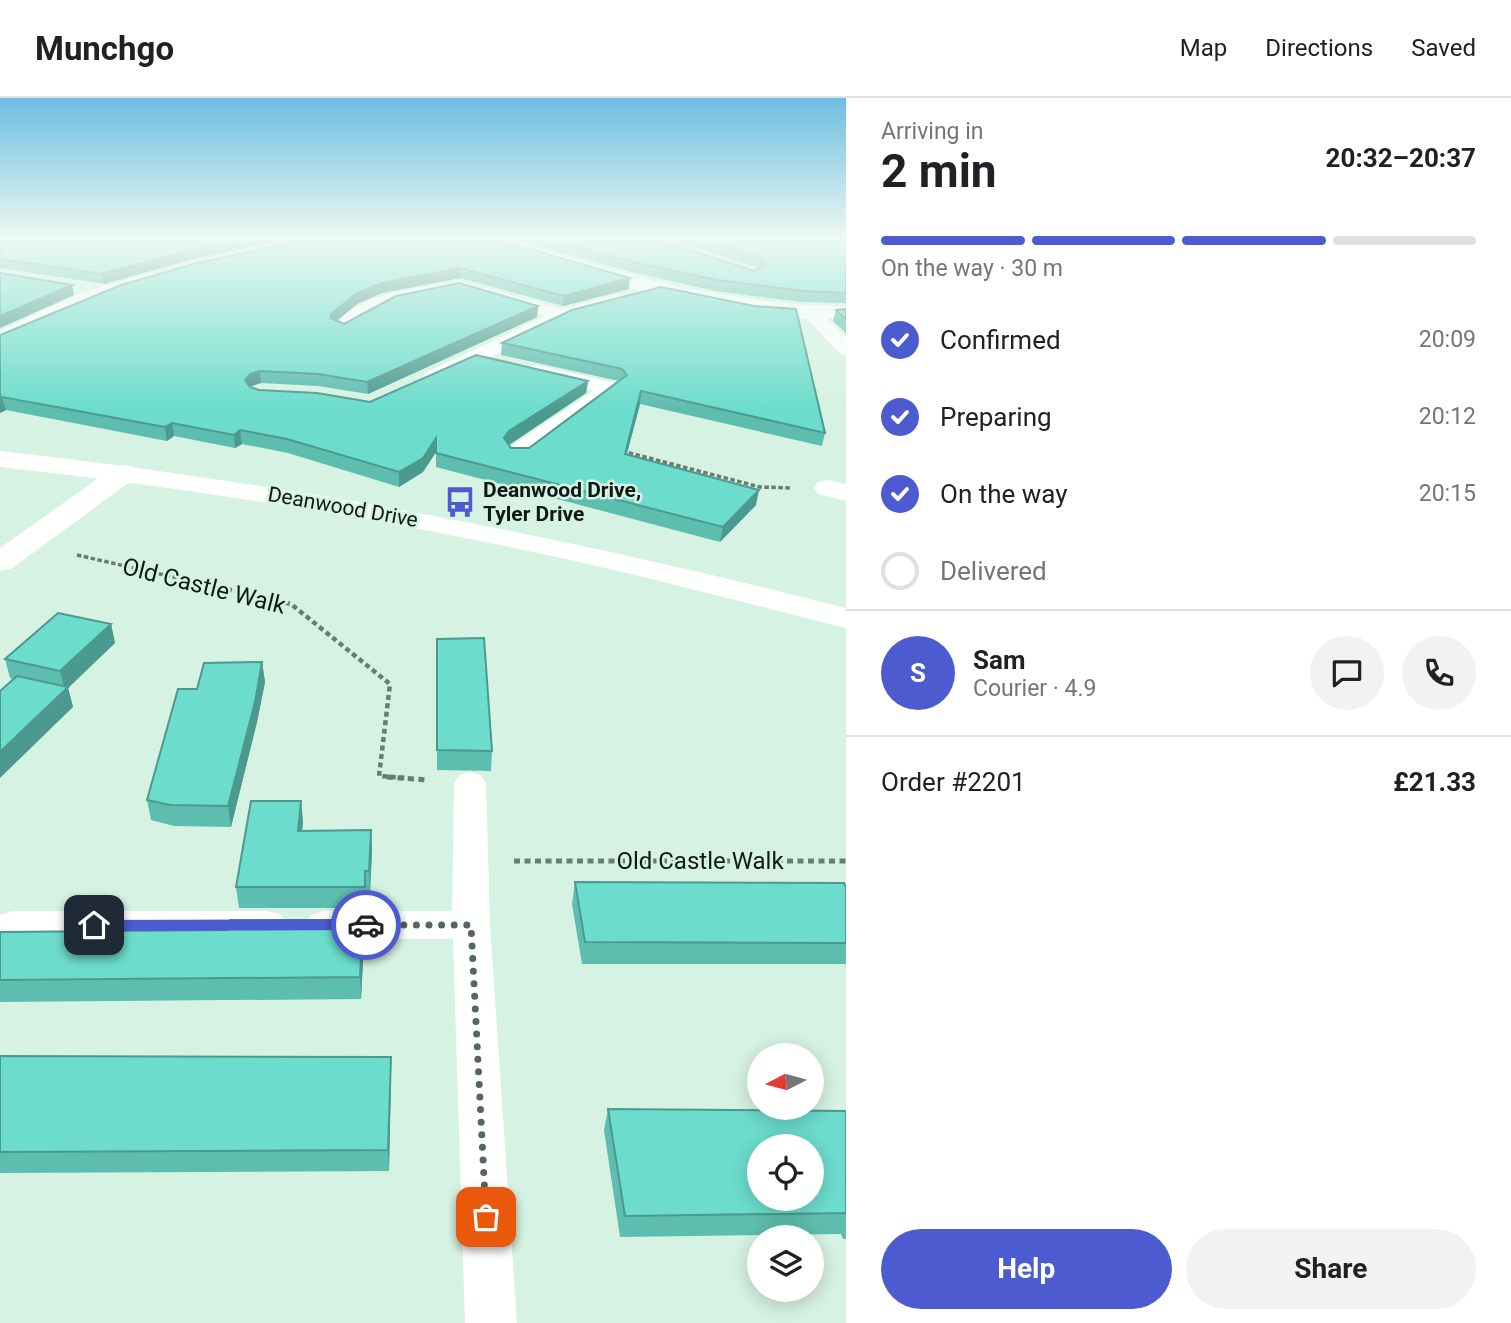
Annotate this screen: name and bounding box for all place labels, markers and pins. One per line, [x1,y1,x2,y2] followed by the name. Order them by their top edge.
[483,478,641,526] place label: Deanwood Drive, Tyler Drive
[443,485,477,519] bus stop icon: Deanwood Drive, Tyler Drive
[64,895,124,955] pin
[456,1187,516,1247] pin

